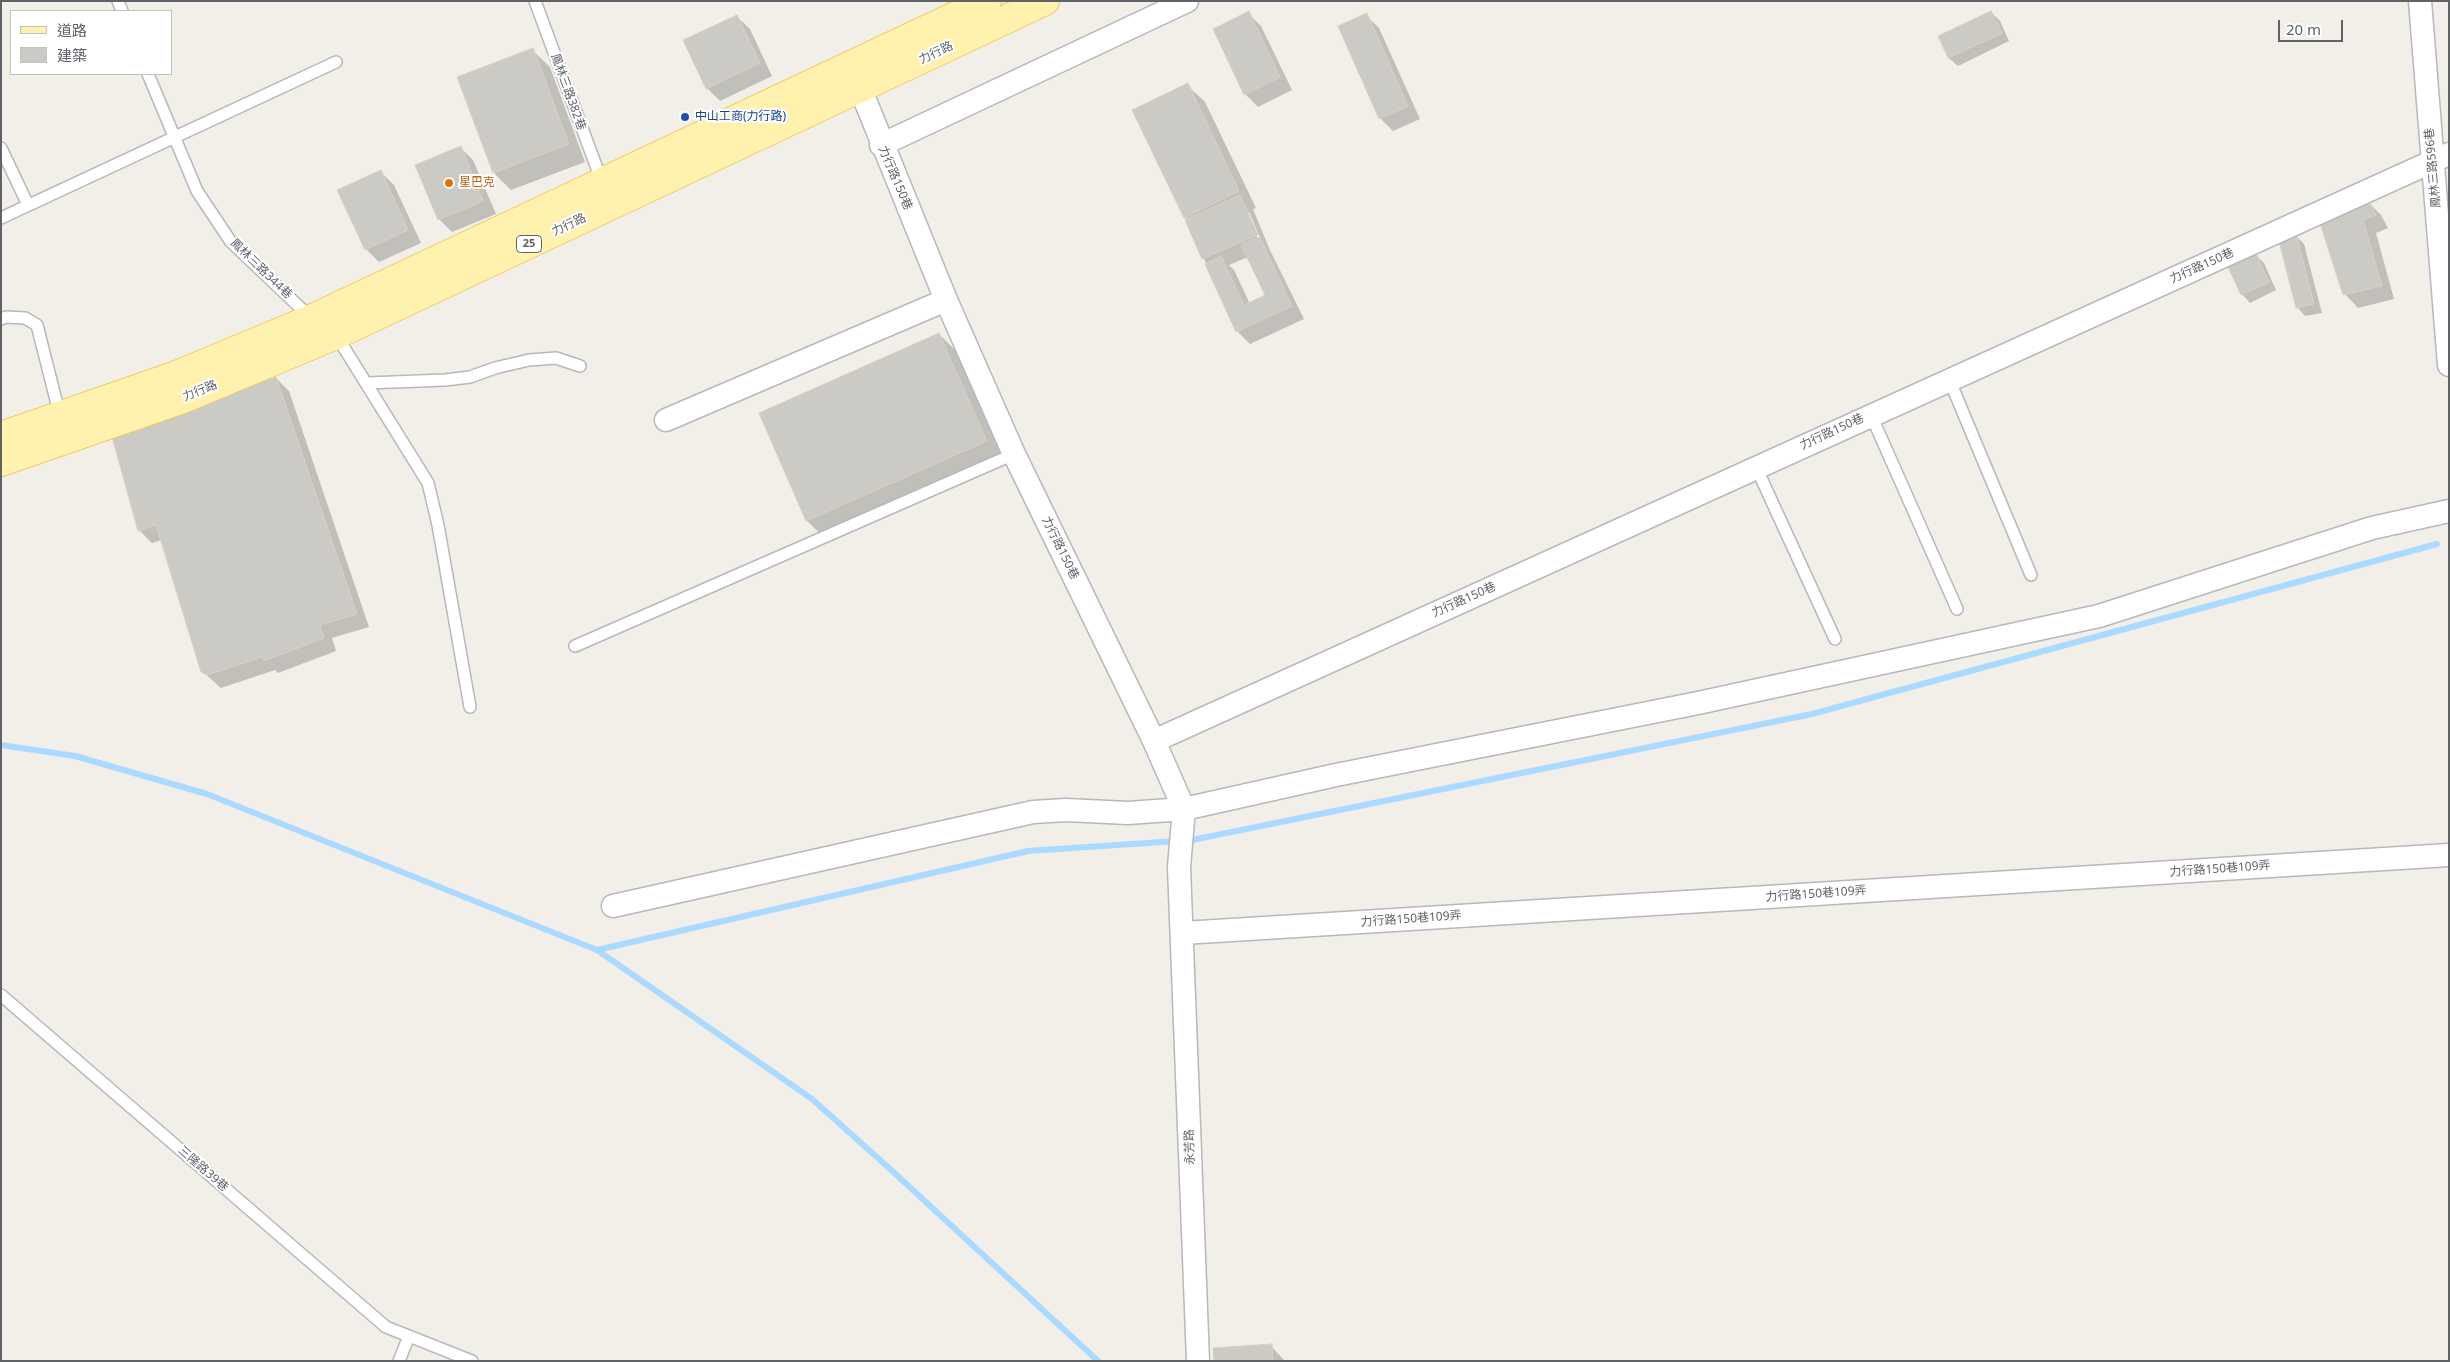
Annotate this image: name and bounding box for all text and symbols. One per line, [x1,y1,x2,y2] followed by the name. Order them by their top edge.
[10,10,172,75] legend
[2280,10,2345,42] scale bar
[2286,19,2321,39] text: 20 m
[57,20,87,40] text: 道路
[917,39,955,67] street label: 力行路
[57,45,87,65] text: 建築
[547,52,589,132] street label: 鳳林三路382巷
[695,110,786,124] place label: 中山工商(力行路)
[679,111,691,123] marker: 中山工商(力行路)
[2422,127,2444,209] street label: 鳳林三路596巷
[875,144,915,212] street label: 力行路150巷
[459,176,495,190] place label: 星巴克
[443,177,455,189] marker: 星巴克
[550,211,588,239] street label: 力行路
[516,235,542,252] road number: 25
[227,236,295,302] street label: 鳳林三路344巷
[2168,245,2236,287] street label: 力行路150巷
[181,378,219,404] street label: 力行路
[1798,411,1866,453] street label: 力行路150巷
[1038,514,1082,582] street label: 力行路150巷
[1430,579,1498,621] street label: 力行路150巷
[2169,858,2271,880] street label: 力行路150巷109弄
[1765,883,1867,905] street label: 力行路150巷109弄
[1360,908,1462,930] street label: 力行路150巷109弄
[1182,1129,1198,1165] street label: 永芳路
[175,1143,231,1195] street label: 三隆路39巷

